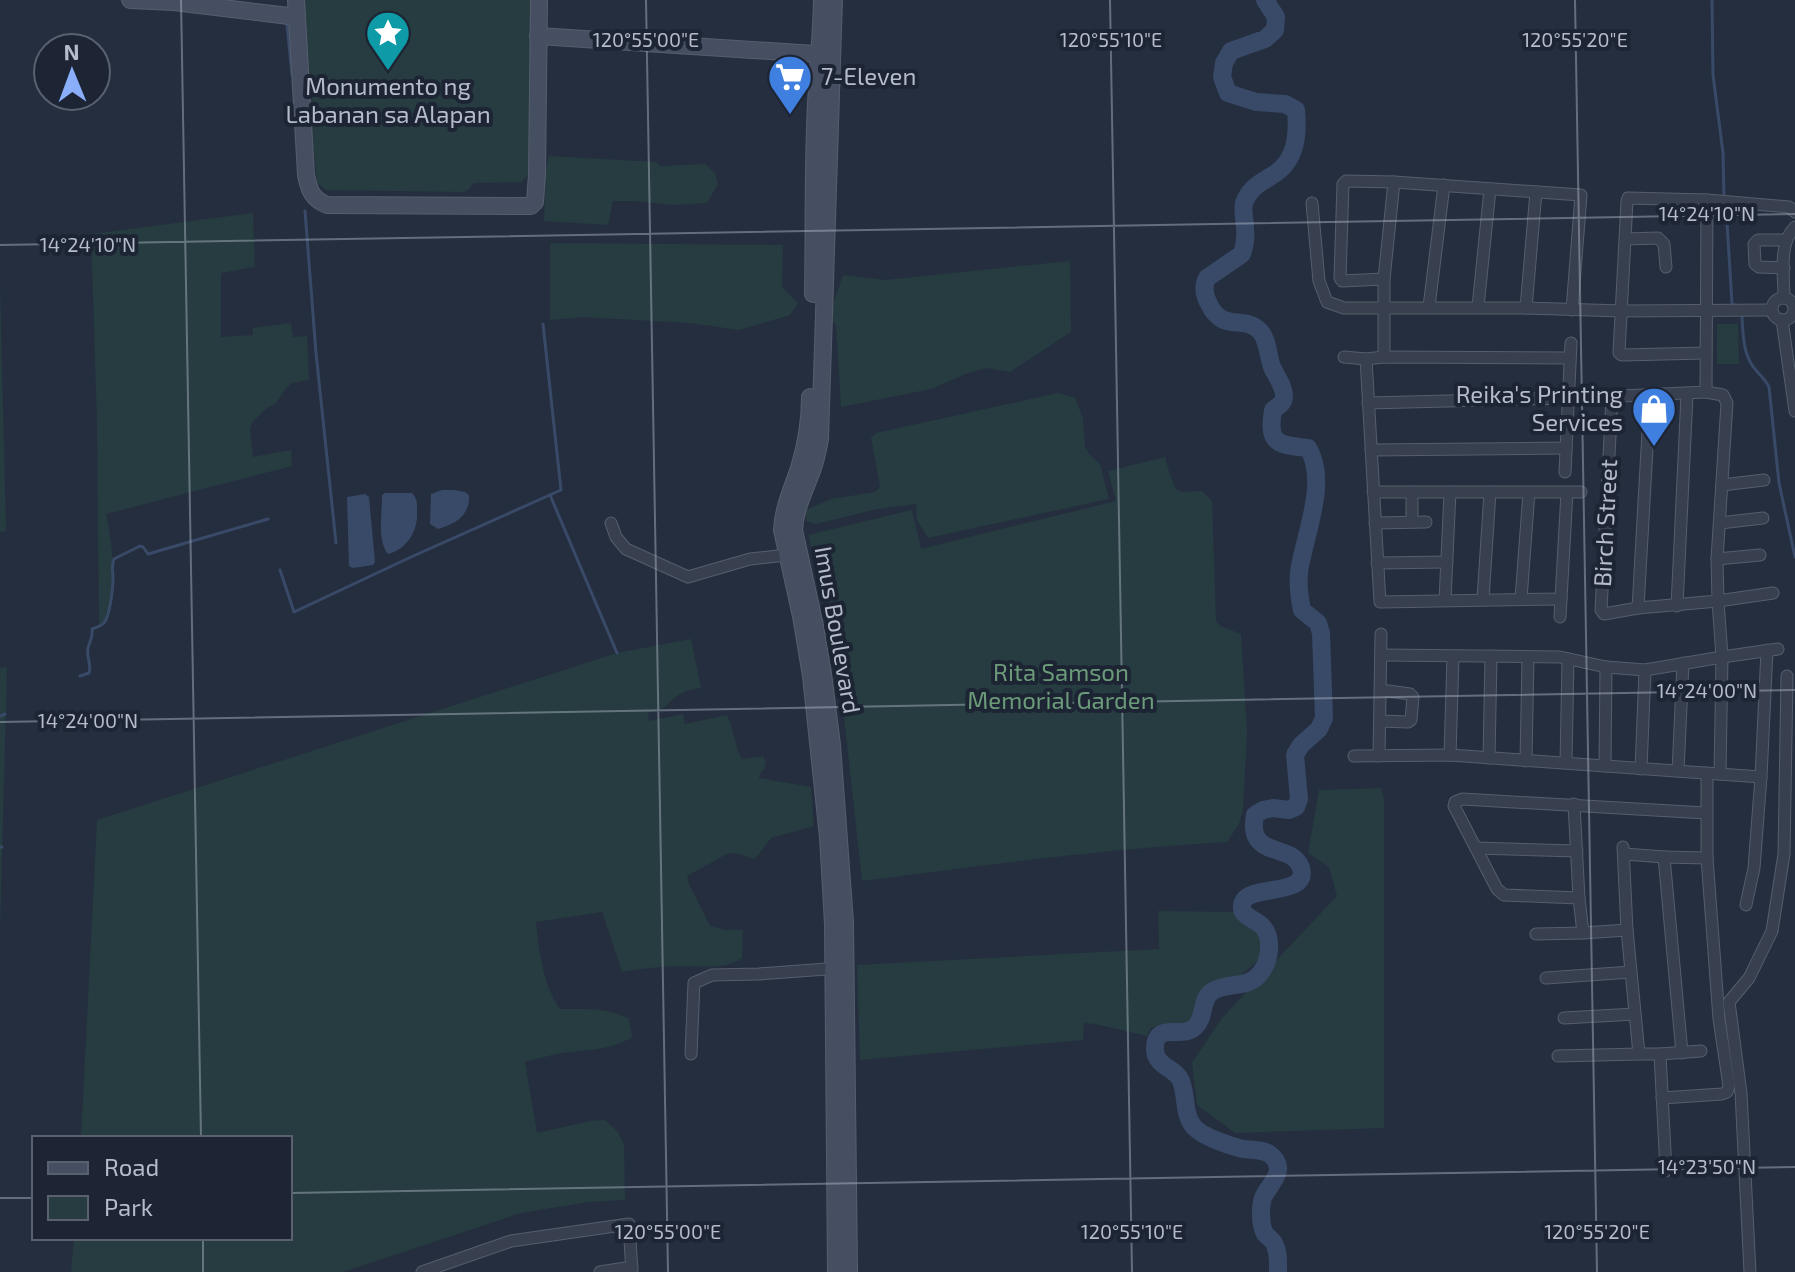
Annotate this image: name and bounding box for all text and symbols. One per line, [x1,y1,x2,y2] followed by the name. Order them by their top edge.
[364,9,412,72] place icon: Monumento ng Labanan sa Alapan
[593,27,699,51] text: 120°55'00"E
[1060,27,1162,51] text: 120°55'10"E
[1522,27,1628,51] text: 120°55'20"E
[32,32,112,112] north arrow
[63,38,80,64] text: N
[766,53,814,116] supermarket icon: 7-Eleven
[821,61,916,90] place label: 7-Eleven
[285,71,491,128] place label: Monumento ng Labanan sa Alapan
[1659,201,1755,225] text: 14°24'10"N
[40,232,136,256] text: 14°24'10"N
[1456,379,1623,436] place label: Reika's Printing Services
[1630,385,1678,448] shop icon: Reika's Printing Services
[1587,458,1622,588] street label: Birch Street
[809,544,867,716] street label: Imus Boulevard
[967,657,1155,714] park label: Rita Samson Memorial Garden
[1657,678,1757,702] text: 14°24'00"N
[38,708,138,732] text: 14°24'00"N
[32,1136,292,1240] legend
[104,1152,159,1181] text: Road
[1658,1154,1756,1178] text: 14°23'50"N
[104,1192,153,1221] text: Park
[615,1219,721,1243] text: 120°55'00"E
[1081,1219,1183,1243] text: 120°55'10"E
[1544,1219,1650,1243] text: 120°55'20"E

